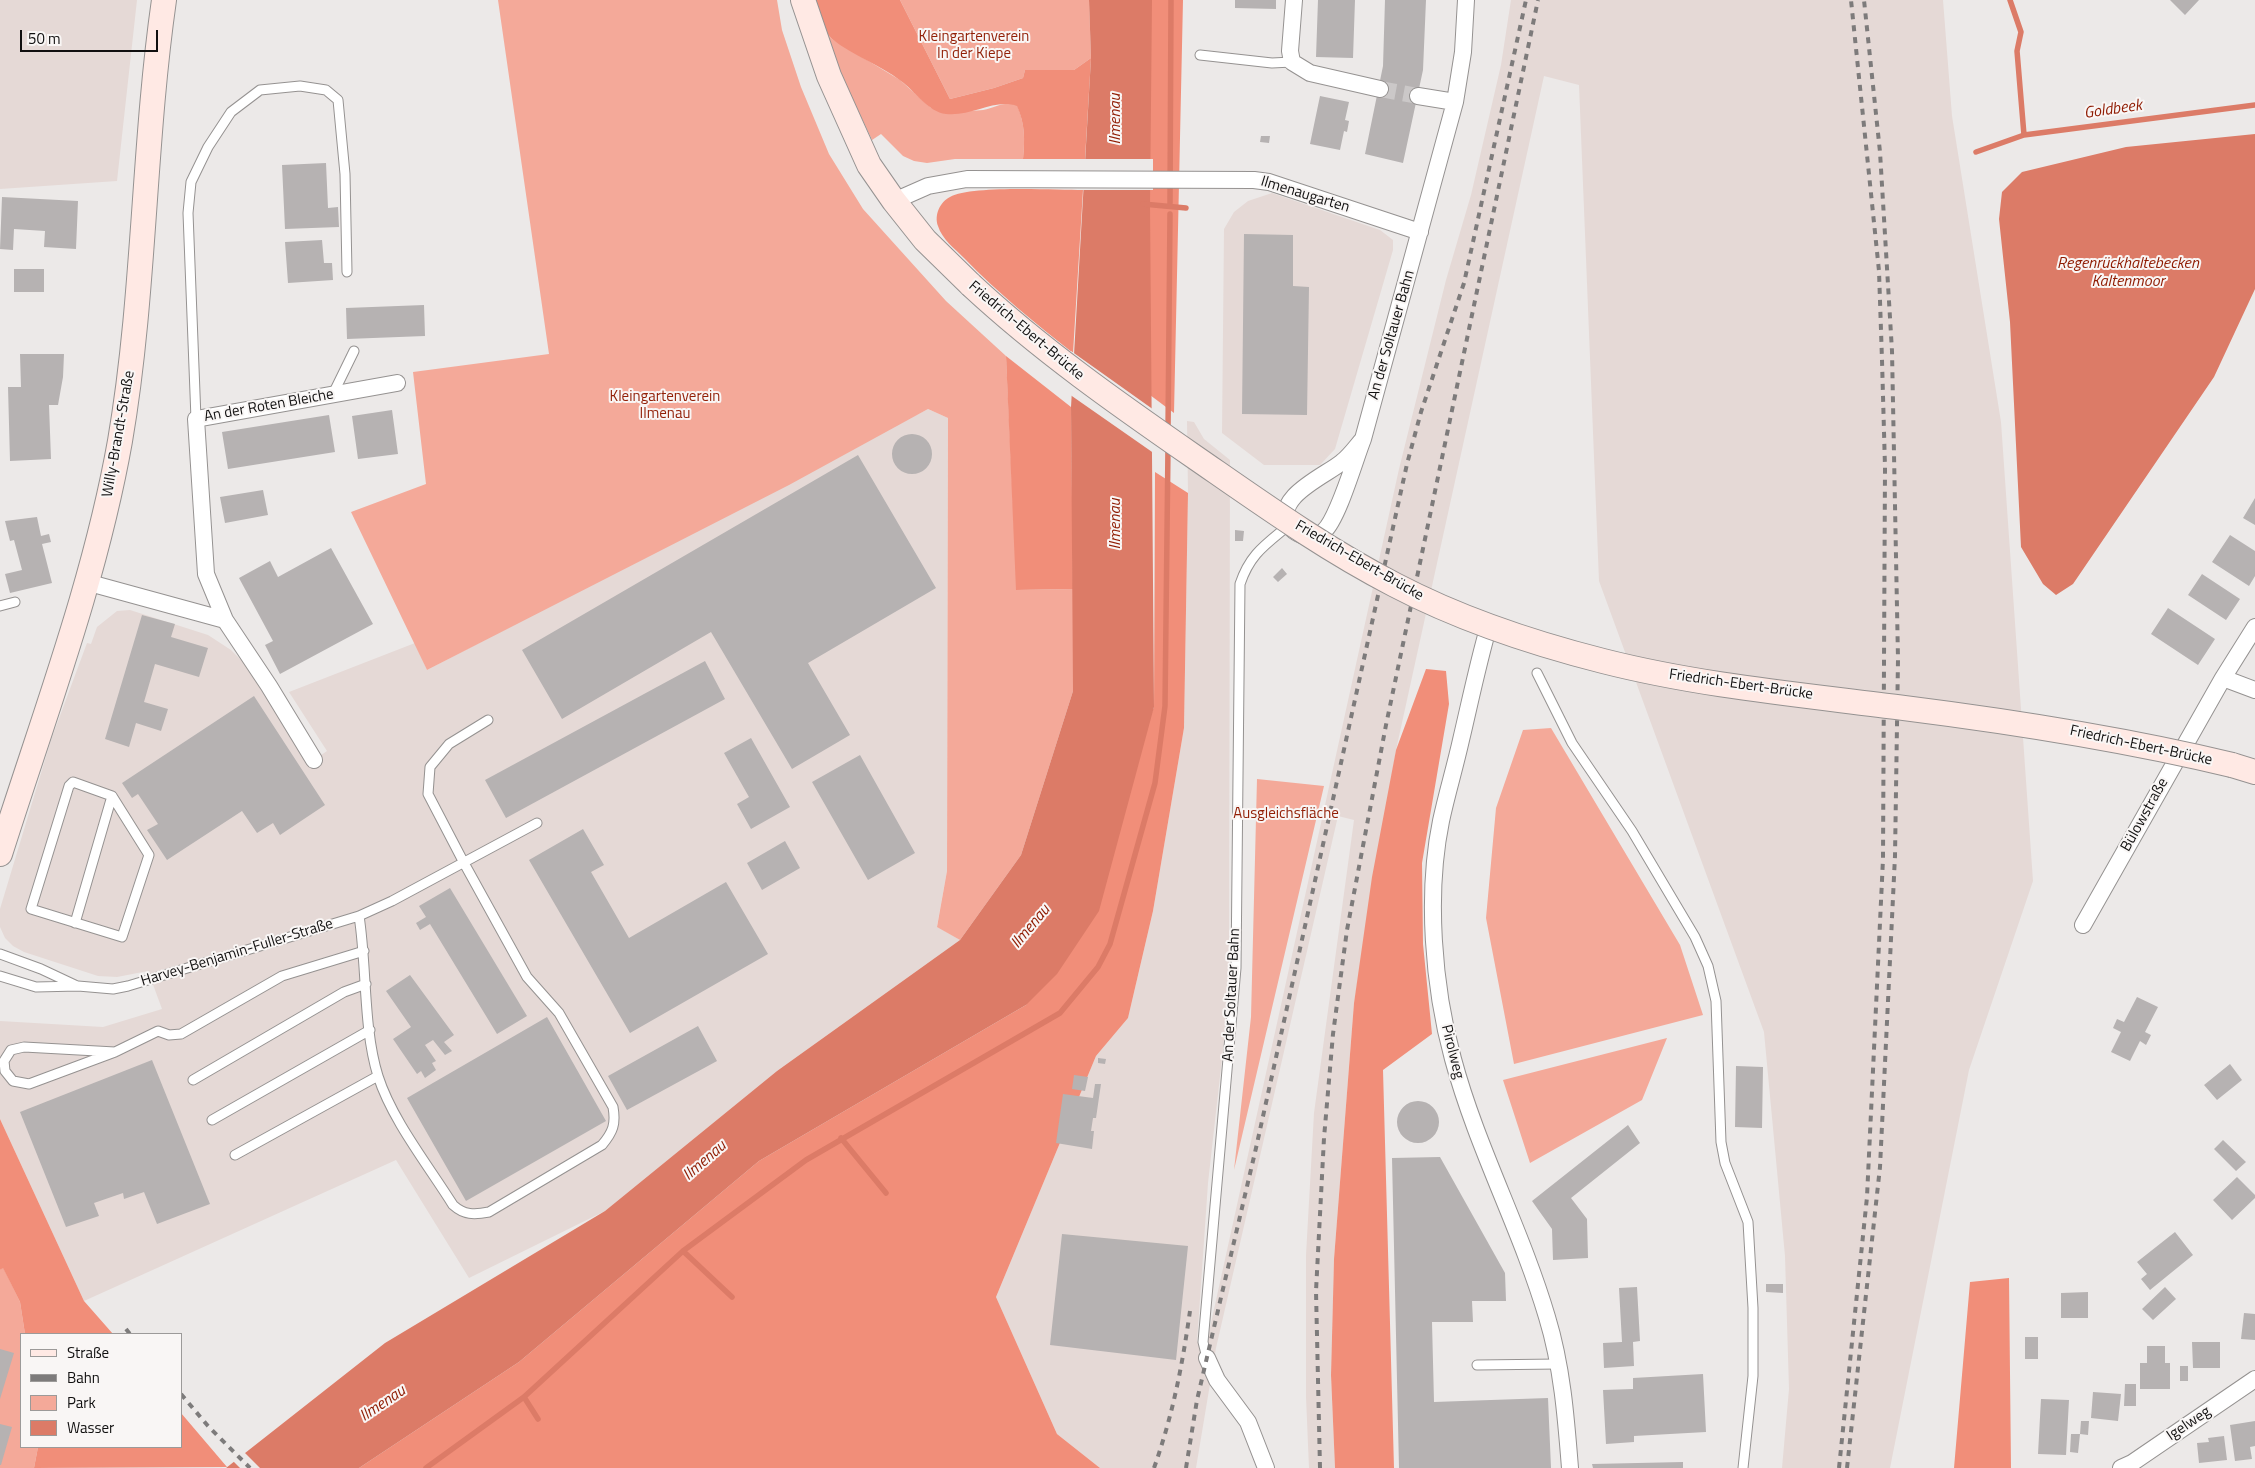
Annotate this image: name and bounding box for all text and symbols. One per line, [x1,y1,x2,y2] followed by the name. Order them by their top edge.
[22,20,160,52] scale bar
[28,27,61,50] text: 50 m
[919,28,1029,63] park label: Kleingartenverein In der Kiepe
[1106,94,1126,144] water label: Ilmenau
[2083,96,2143,124] water label: Goldbeek
[1258,173,1352,217] street label: Ilmenaugarten
[2057,254,2199,292] water label: Regenrückhaltebecken Kaltenmoor
[1365,268,1419,402] street label: An der Soltauer Bahn
[965,277,1087,385] street label: Friedrich-Ebert-Brücke
[99,369,139,499] street label: Willy-Brandt-Straße
[203,386,335,426] street label: An der Roten Bleiche
[610,388,720,423] park label: Kleingartenverein Ilmenau
[1106,499,1126,549] water label: Ilmenau
[1292,517,1426,605] street label: Friedrich-Ebert-Brücke
[1668,666,1814,704] street label: Friedrich-Ebert-Brücke
[2068,722,2214,770] street label: Friedrich-Ebert-Brücke
[2117,775,2173,855] street label: Bülowstraße
[1233,805,1339,823] park label: Ausgleichsfläche
[1007,901,1055,953] water label: Ilmenau
[139,915,335,991] street label: Harvey-Benjamin-Fuller-Straße
[1220,928,1244,1062] street label: An der Soltauer Bahn
[1437,1023,1467,1081] street label: Pirolweg
[680,1137,730,1185] water label: Ilmenau
[20,1333,182,1448] legend
[67,1341,109,1364] text: Straße
[67,1366,100,1389] text: Bahn
[357,1382,409,1426] water label: Ilmenau
[67,1391,96,1414] text: Park
[2164,1403,2214,1445] street label: Igelweg
[67,1416,114,1439] text: Wasser

